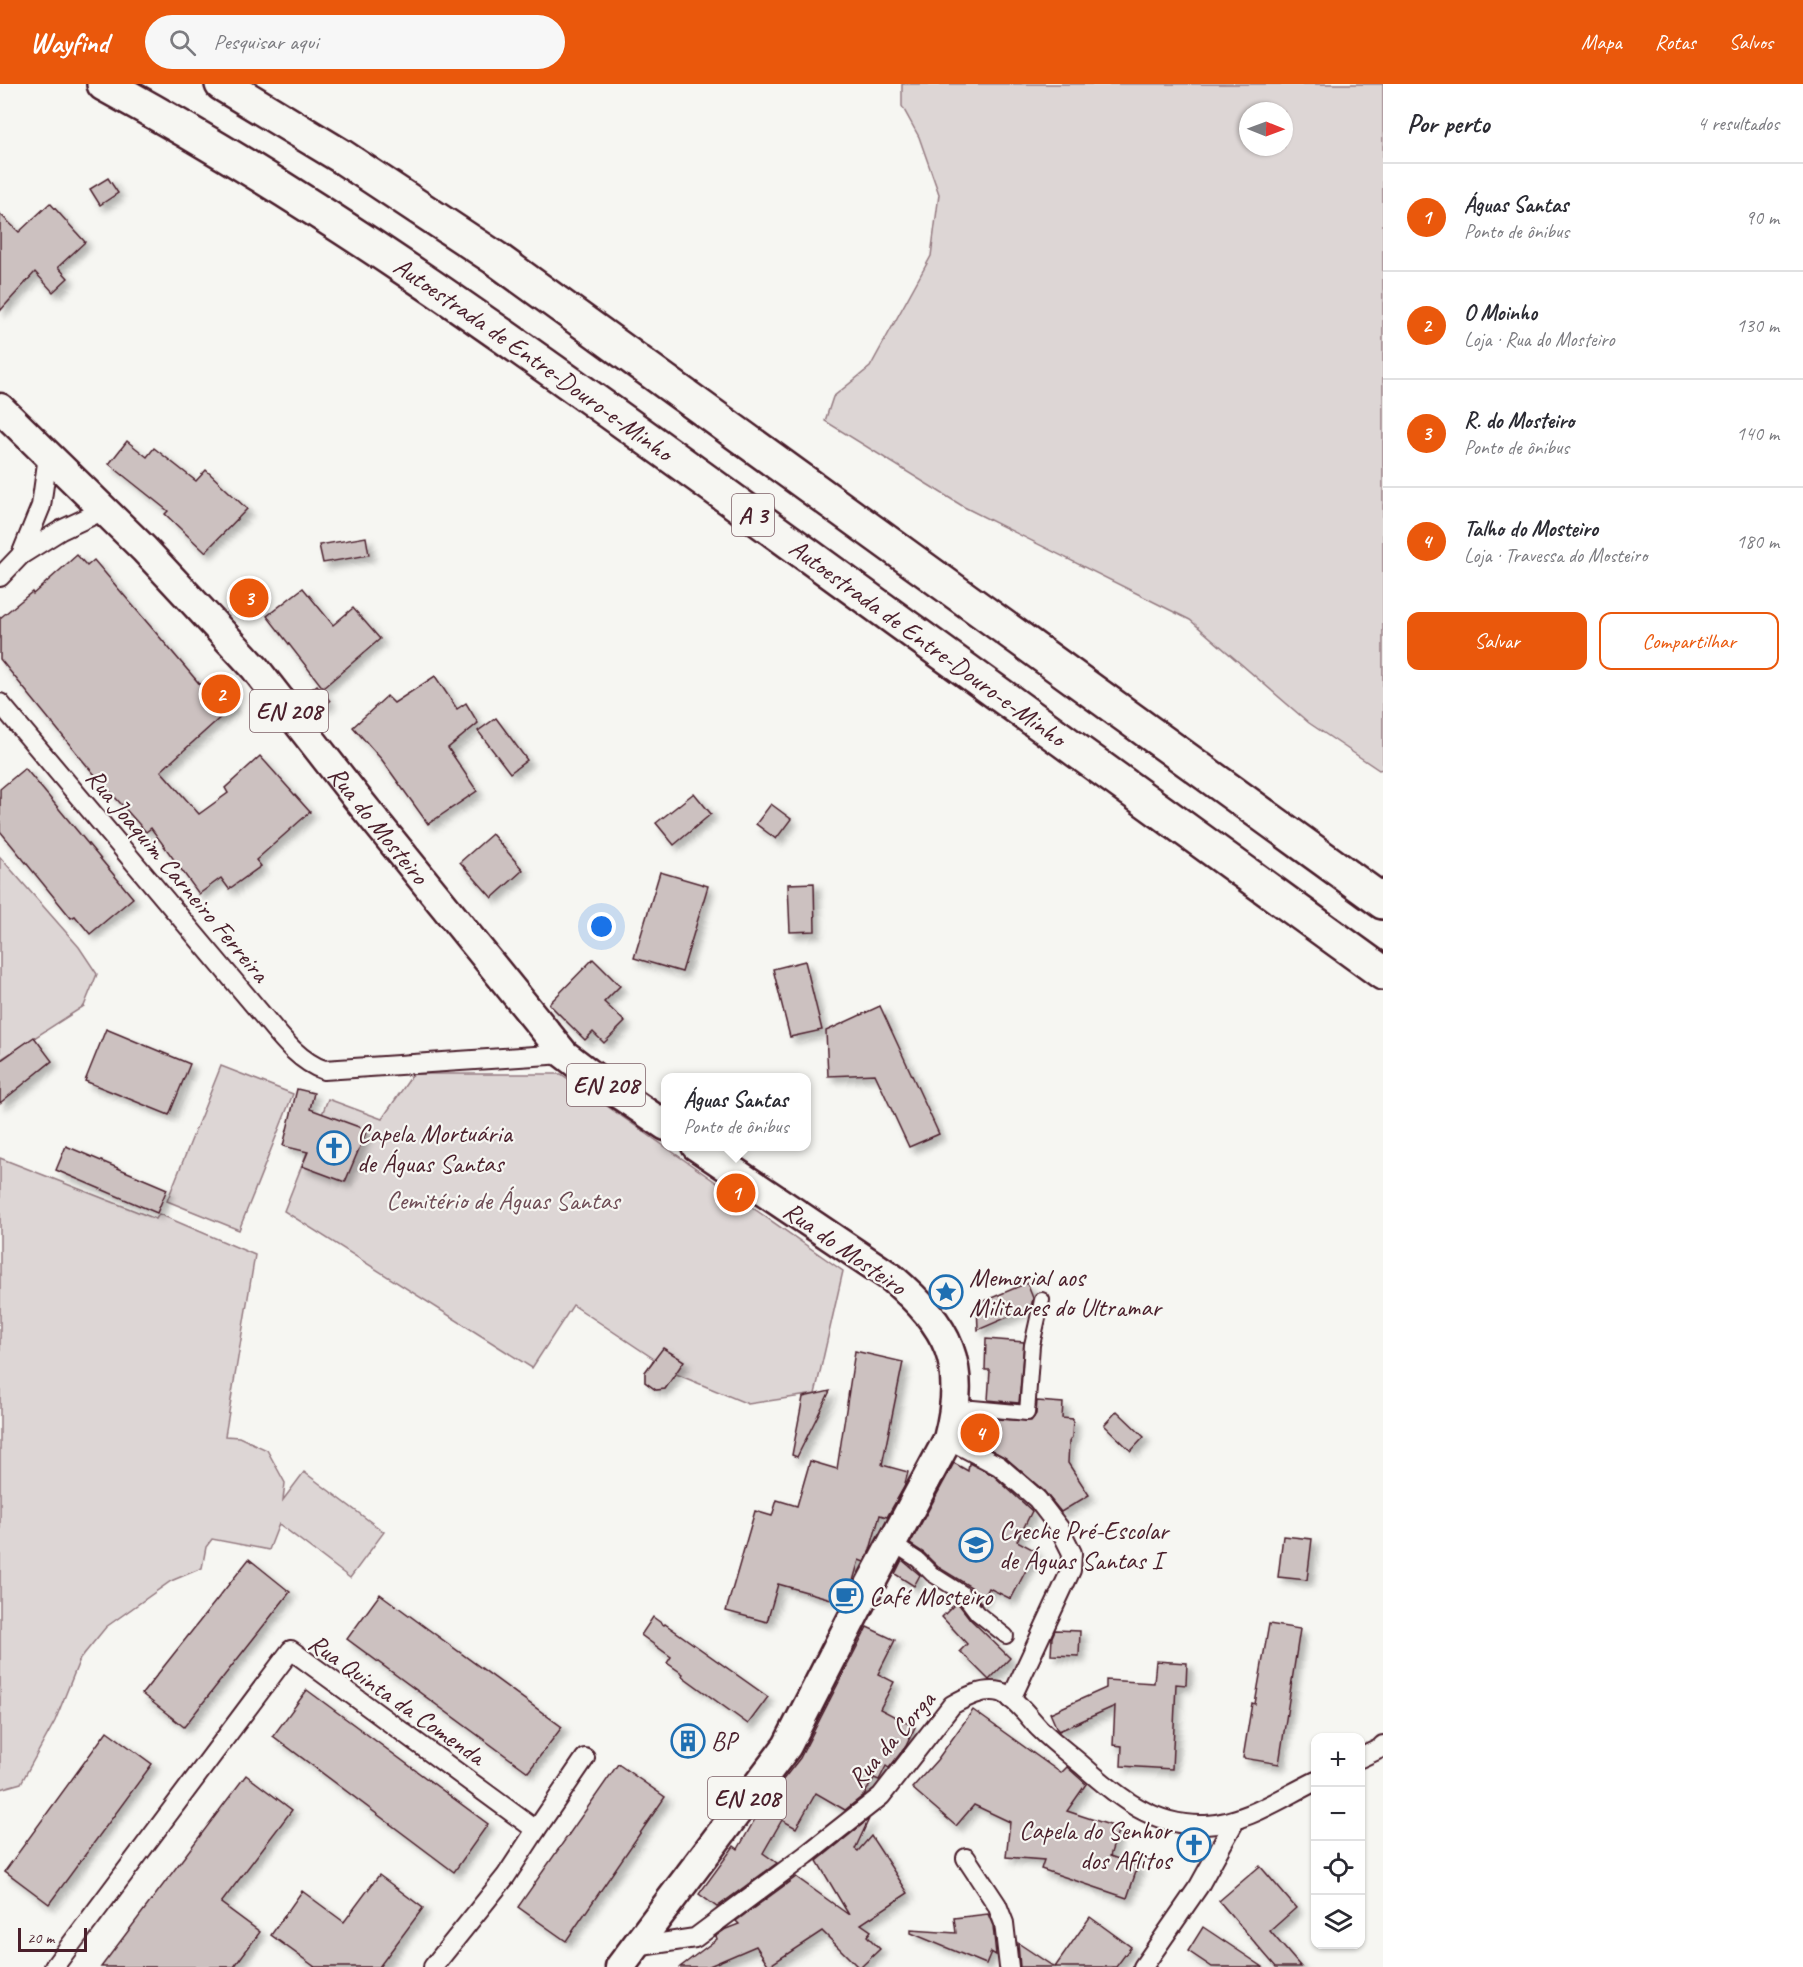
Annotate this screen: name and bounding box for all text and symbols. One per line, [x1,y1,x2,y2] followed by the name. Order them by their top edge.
[145,15,565,69] search box
[30,25,109,60] text: Wayfind
[166,26,199,59] icon: search
[214,28,318,56] text: Pesquisar aqui
[1581,29,1622,55] text: Mapa
[1655,29,1696,55] text: Rotas
[1729,29,1773,55] text: Salvos
[1239,102,1293,156] north arrow
[1407,107,1489,140] text: Por perto
[1697,111,1779,136] text: 4 resultados
[1464,191,1568,219] text: Águas Santas
[1422,205,1431,230] text: 1
[1745,205,1779,230] text: 90 m
[1464,219,1569,244] text: Ponto de ônibus
[387,250,681,470] street label: Autoestrada de Entre-Douro-e-Minho
[1464,299,1537,327] text: O Moinho
[1422,313,1431,338] text: 2
[1736,313,1779,338] text: 130 m
[1464,327,1615,352] text: Loja · Rua do Mosteiro
[1464,407,1574,435] text: R. do Mosteiro
[1422,421,1431,446] text: 3
[1736,421,1779,446] text: 140 m
[1464,435,1569,460] text: Ponto de ônibus
[732,494,774,536] road number: A 3
[1464,515,1598,543] text: Talho do Mosteiro
[1422,529,1431,554] text: 4
[1736,529,1779,554] text: 180 m
[783,531,1075,756] street label: Autoestrada de Entre-Douro-e-Minho
[1464,543,1647,568] text: Loja · Travessa do Mosteiro
[230,576,268,620] pin: 3
[1407,612,1587,670] button: Salvar
[1599,612,1779,670] button: Compartilhar
[202,672,240,716] pin: 2
[250,690,328,732] road number: EN 208
[321,759,437,892] street label: Rua do Mosteiro
[79,762,278,990] street label: Rua Joaquim Carneiro Ferreira
[587,912,616,941] your location
[567,1064,645,1106] road number: EN 208
[661,1073,811,1151] popup
[683,1086,788,1114] text: Águas Santas
[683,1114,789,1139] text: Ponto de ônibus
[357,1117,513,1180] place label: Capela Mortuária de Águas Santas
[316,1130,352,1166] church icon: Capela Mortuária de Águas Santas
[716,1170,756,1216] pin: 1
[386,1184,622,1217] park label: Cemitério de Águas Santas
[777,1194,914,1304] street label: Rua do Mosteiro
[969,1261,1163,1324] place label: Memorial aos Militares do Ultramar
[928,1274,964,1310] place icon: Memorial aos Militares do Ultramar
[960,1410,1000,1456] pin: 4
[999,1514,1171,1577] place label: Creche Pré-Escolar de Águas Santas I
[958,1527,994,1563] school or university icon: Creche Pré-Escolar de Águas Santas I
[828,1578,864,1614] cafe icon: Café Mosteiro
[869,1580,994,1613] place label: Café Mosteiro
[302,1626,493,1774] street label: Rua Quinta da Comenda
[840,1683,943,1794] street label: Rua da Corga
[670,1723,706,1759] building icon: BP
[711,1725,739,1758] place label: BP
[1311,1733,1365,1949] map controls
[1311,1733,1365,1787] button: +
[708,1777,786,1819] road number: EN 208
[1311,1787,1365,1841] button: −
[1019,1814,1174,1877] place label: Capela do Senhor dos Aflitos
[1176,1827,1212,1863] church icon: Capela do Senhor dos Aflitos
[1311,1841,1365,1895] button: locate
[1311,1895,1365,1949] button: layers
[18,1925,87,1952] scale bar
[27,1928,54,1948] text: 20 m

